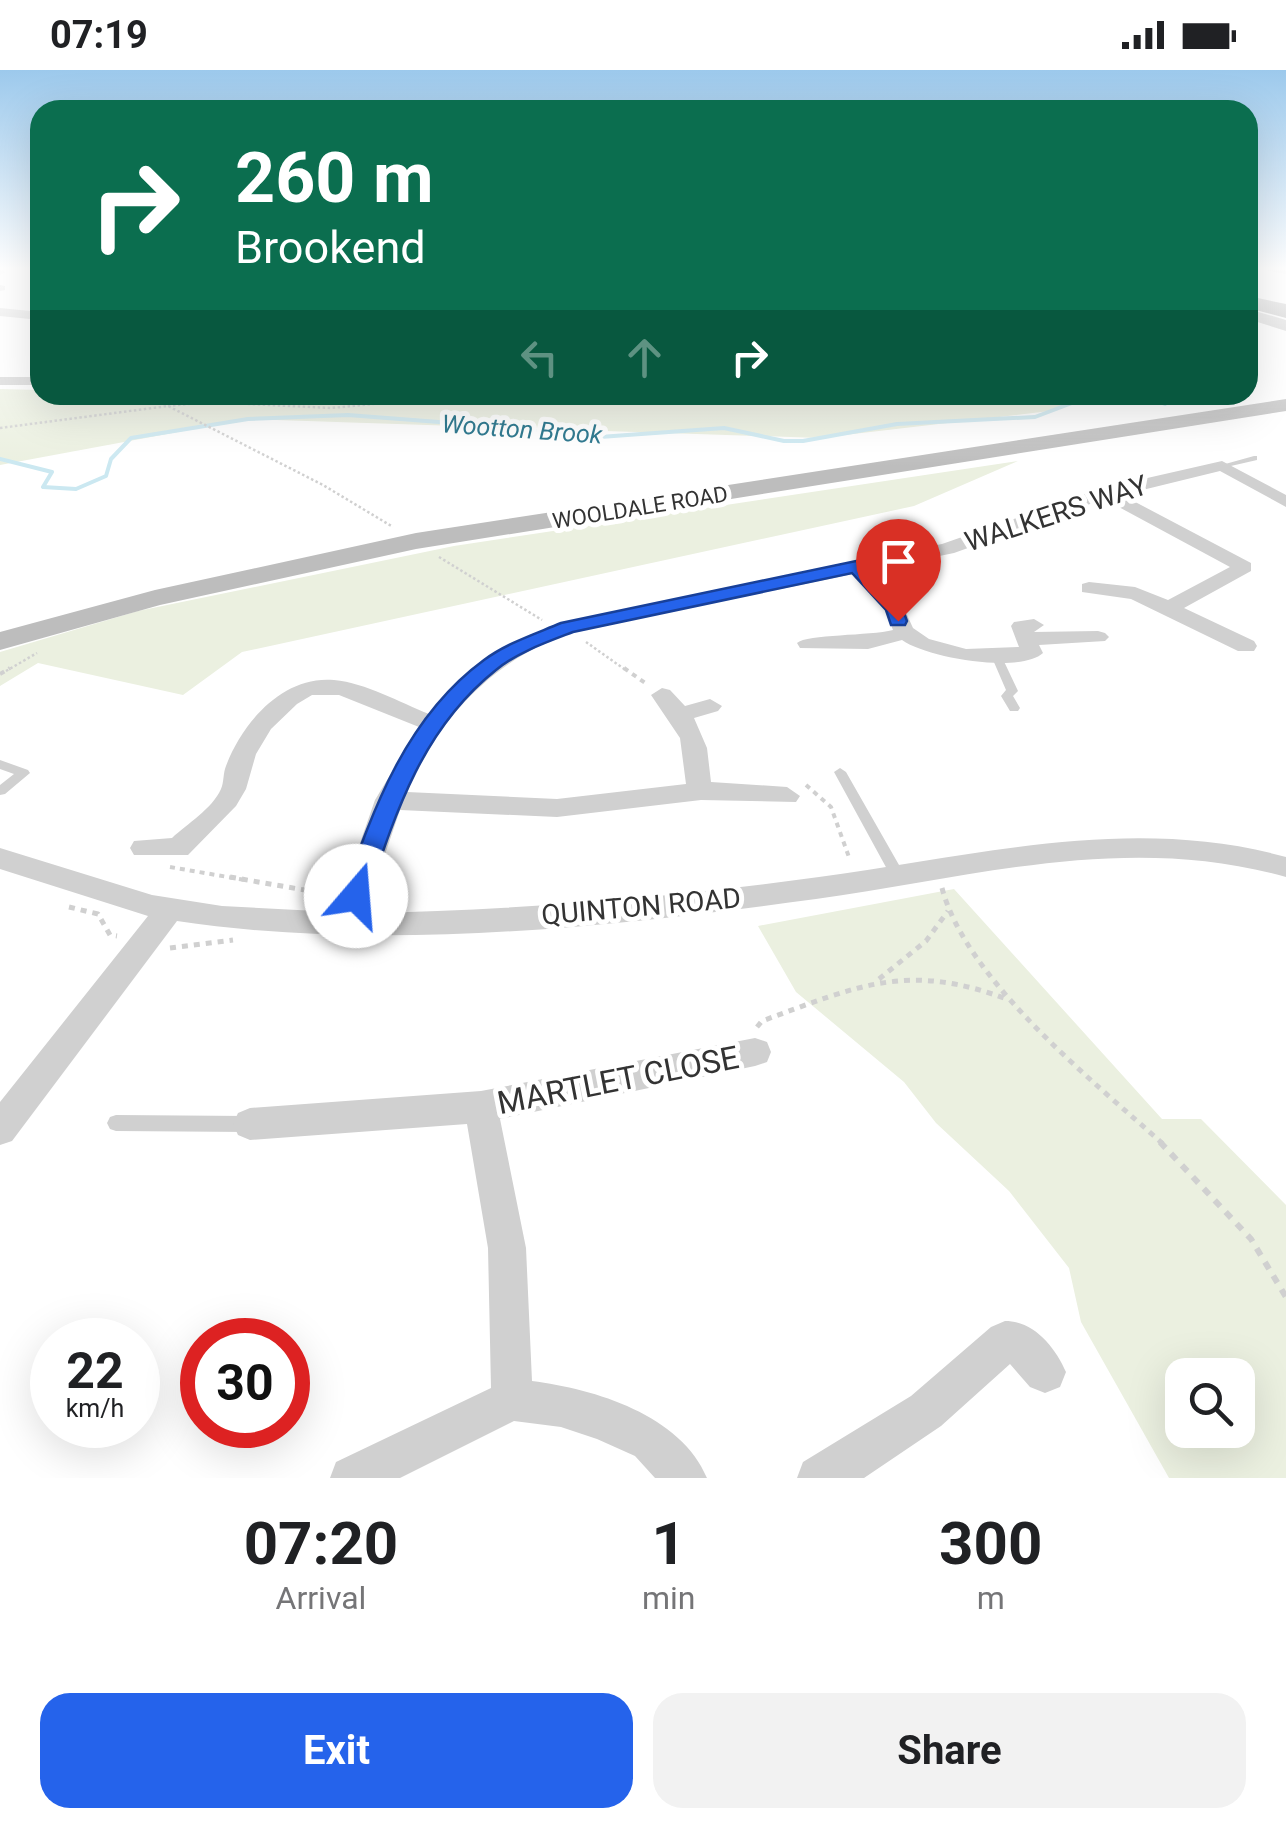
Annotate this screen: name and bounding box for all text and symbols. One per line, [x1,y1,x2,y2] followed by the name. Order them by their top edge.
[50,13,148,57] text: 07:19
[235,137,434,219] text: 260 m
[70,140,200,270] icon: right
[235,221,426,274] text: Brookend
[512,330,567,385] icon: left
[617,330,672,385] icon: ahead
[722,330,777,385] icon: right
[441,409,604,450] water label: Wootton Brook
[961,468,1152,559] street label: WALKERS WAY
[551,481,730,534] street label: WOOLDALE ROAD
[856,519,941,622] pin
[871,534,926,589] icon: arrive
[304,844,408,948] position arrow
[540,881,742,932] street label: QUINTON ROAD
[494,1038,742,1122] street label: MARTLET CLOSE
[180,1318,310,1448] speed limit sign: 30
[66,1342,124,1400] text: 22
[1165,1358,1255,1448] map controls
[1165,1358,1255,1448] button: search
[66,1394,124,1423] text: km/h
[244,1508,398,1579] text: 07:20
[651,1508,686,1579] text: 1
[939,1508,1042,1579] text: 300
[276,1579,366,1617] text: Arrival
[642,1579,695,1617] text: min
[977,1579,1005,1617] text: m
[40,1693,633,1808] button: Exit
[653,1693,1246,1808] button: Share

